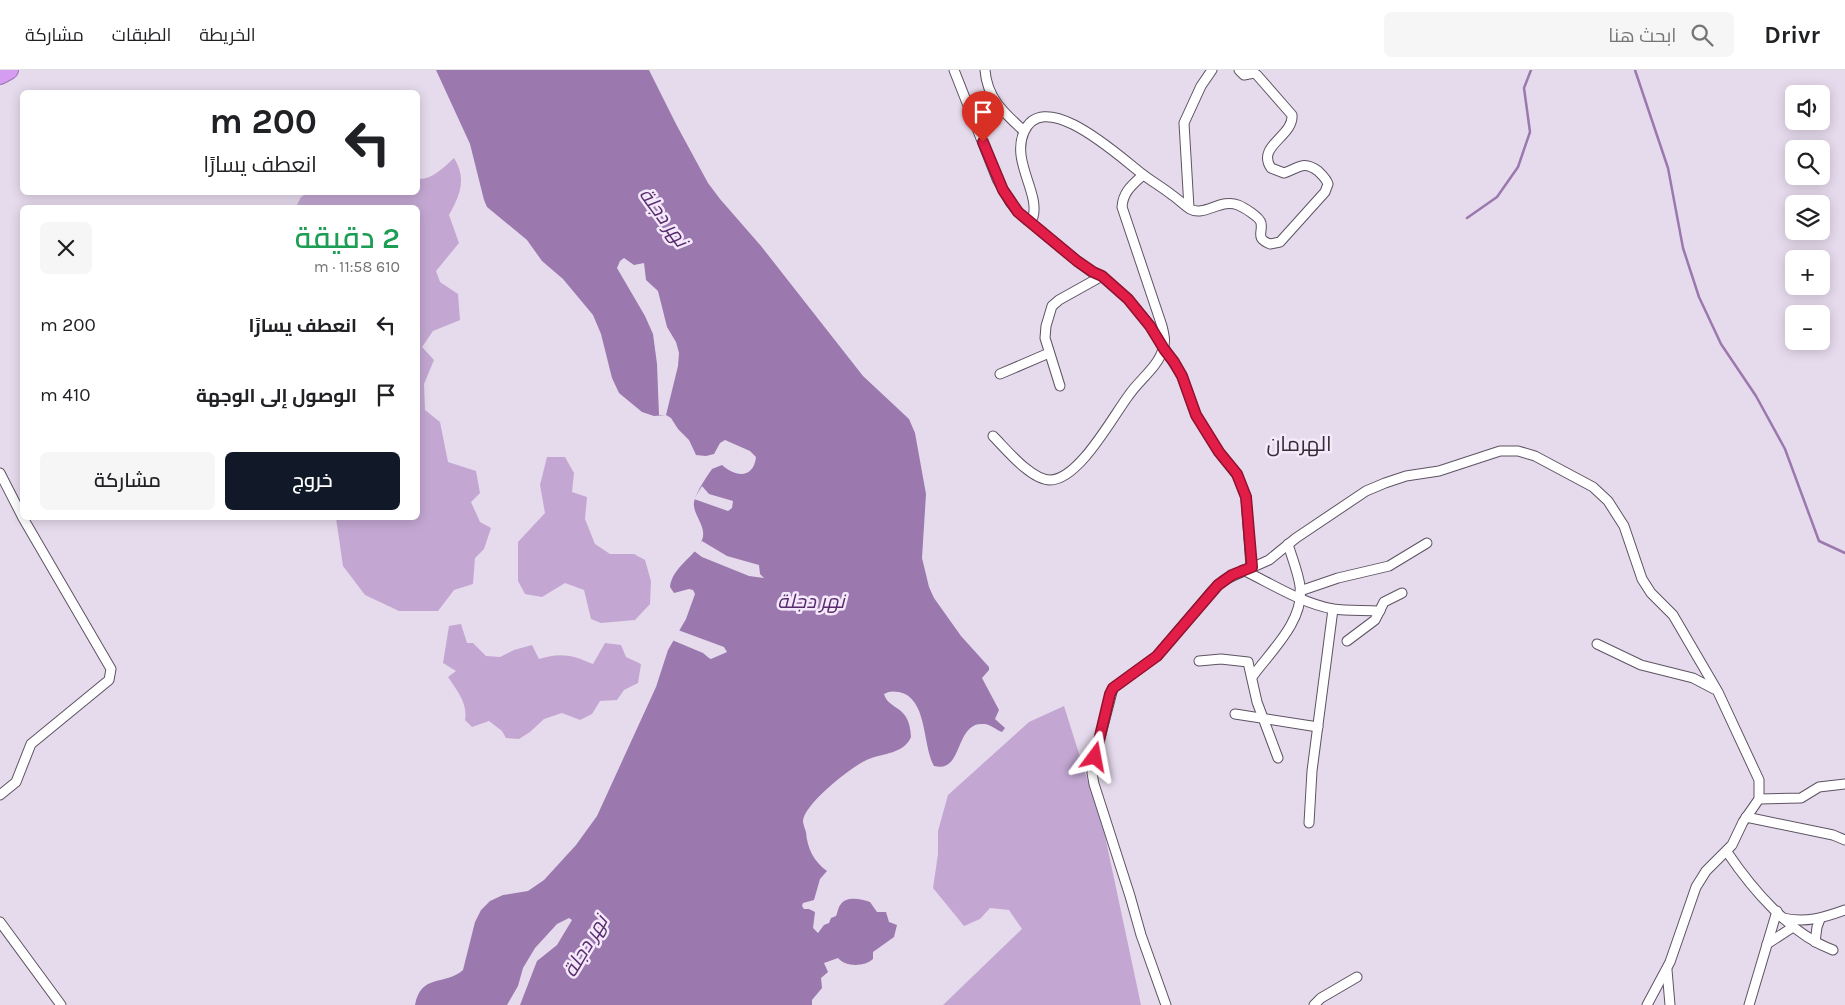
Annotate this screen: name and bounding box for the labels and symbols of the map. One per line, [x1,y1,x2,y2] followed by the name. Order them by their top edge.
[962,91,1004,142] pin
[635,183,694,253] water label: نهر دجلة
[1266,432,1332,457] district label: الهرمان
[777,590,847,613] water label: نهر دجلة
[1068,730,1120,782] position arrow
[558,909,614,981] water label: نهر دجلة

